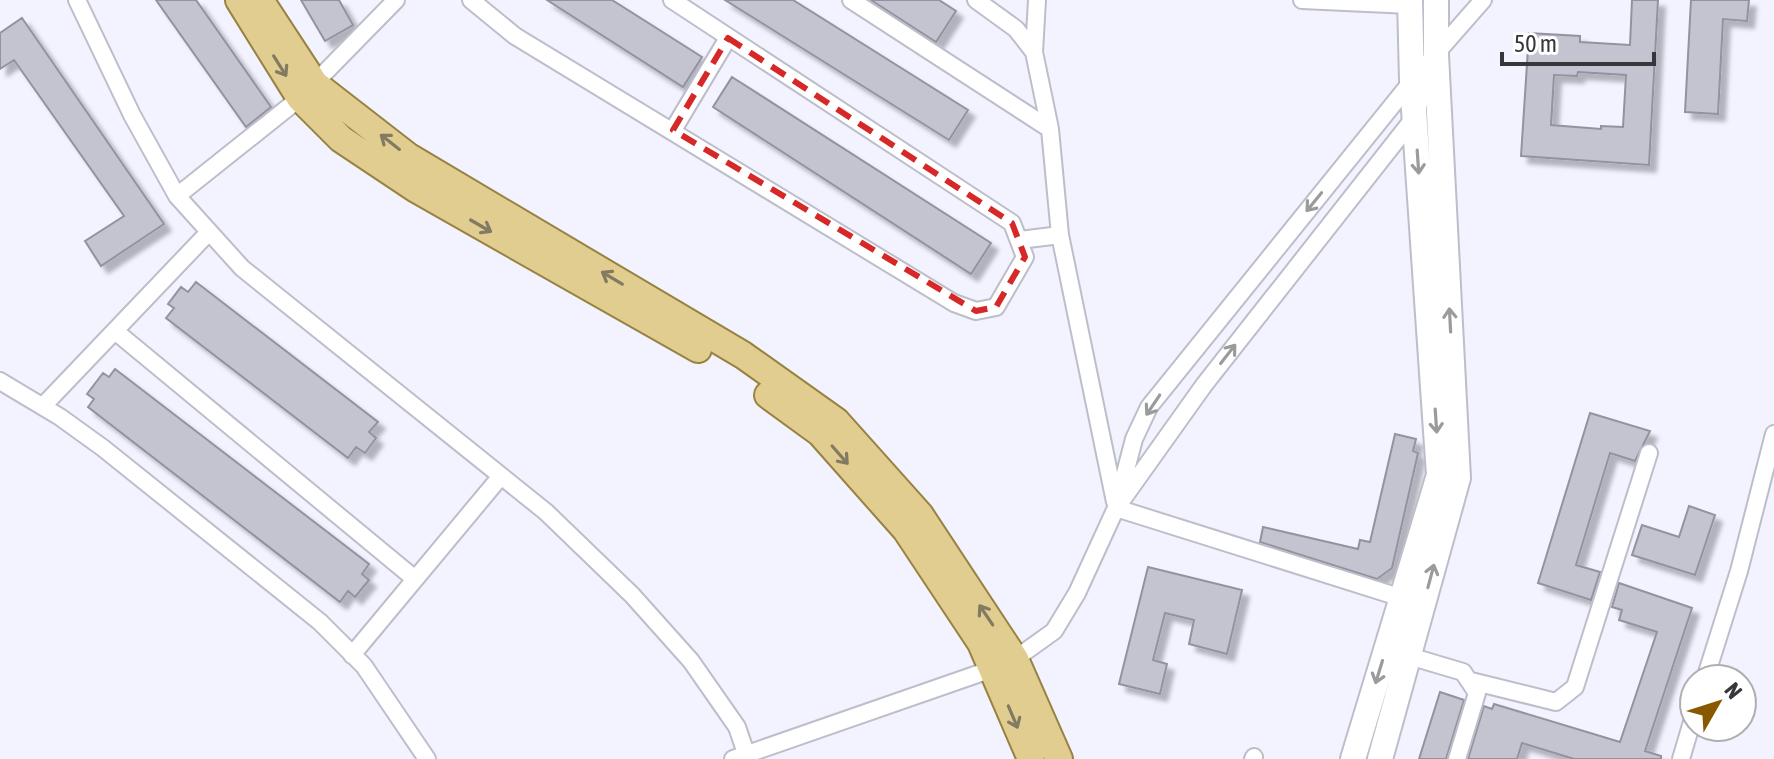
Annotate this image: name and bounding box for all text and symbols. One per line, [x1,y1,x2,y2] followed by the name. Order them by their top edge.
[1502,16,1654,66] scale bar
[1514,30,1557,57] text: 50 m
[272,54,288,77] one-way arrow
[380,133,401,151] one-way arrow
[1410,148,1425,175] one-way arrow
[1306,191,1324,212] one-way arrow
[468,219,492,234] one-way arrow
[601,269,624,285] one-way arrow
[1442,307,1457,334] one-way arrow
[1220,344,1237,365] one-way arrow
[1144,393,1161,415] one-way arrow
[1428,407,1443,434] one-way arrow
[831,445,849,465] one-way arrow
[1424,563,1439,589] one-way arrow
[978,604,994,626] one-way arrow
[1371,660,1386,685] one-way arrow
[1678,663,1758,743] north arrow
[1719,677,1748,704] text: N
[1006,704,1021,729] one-way arrow

